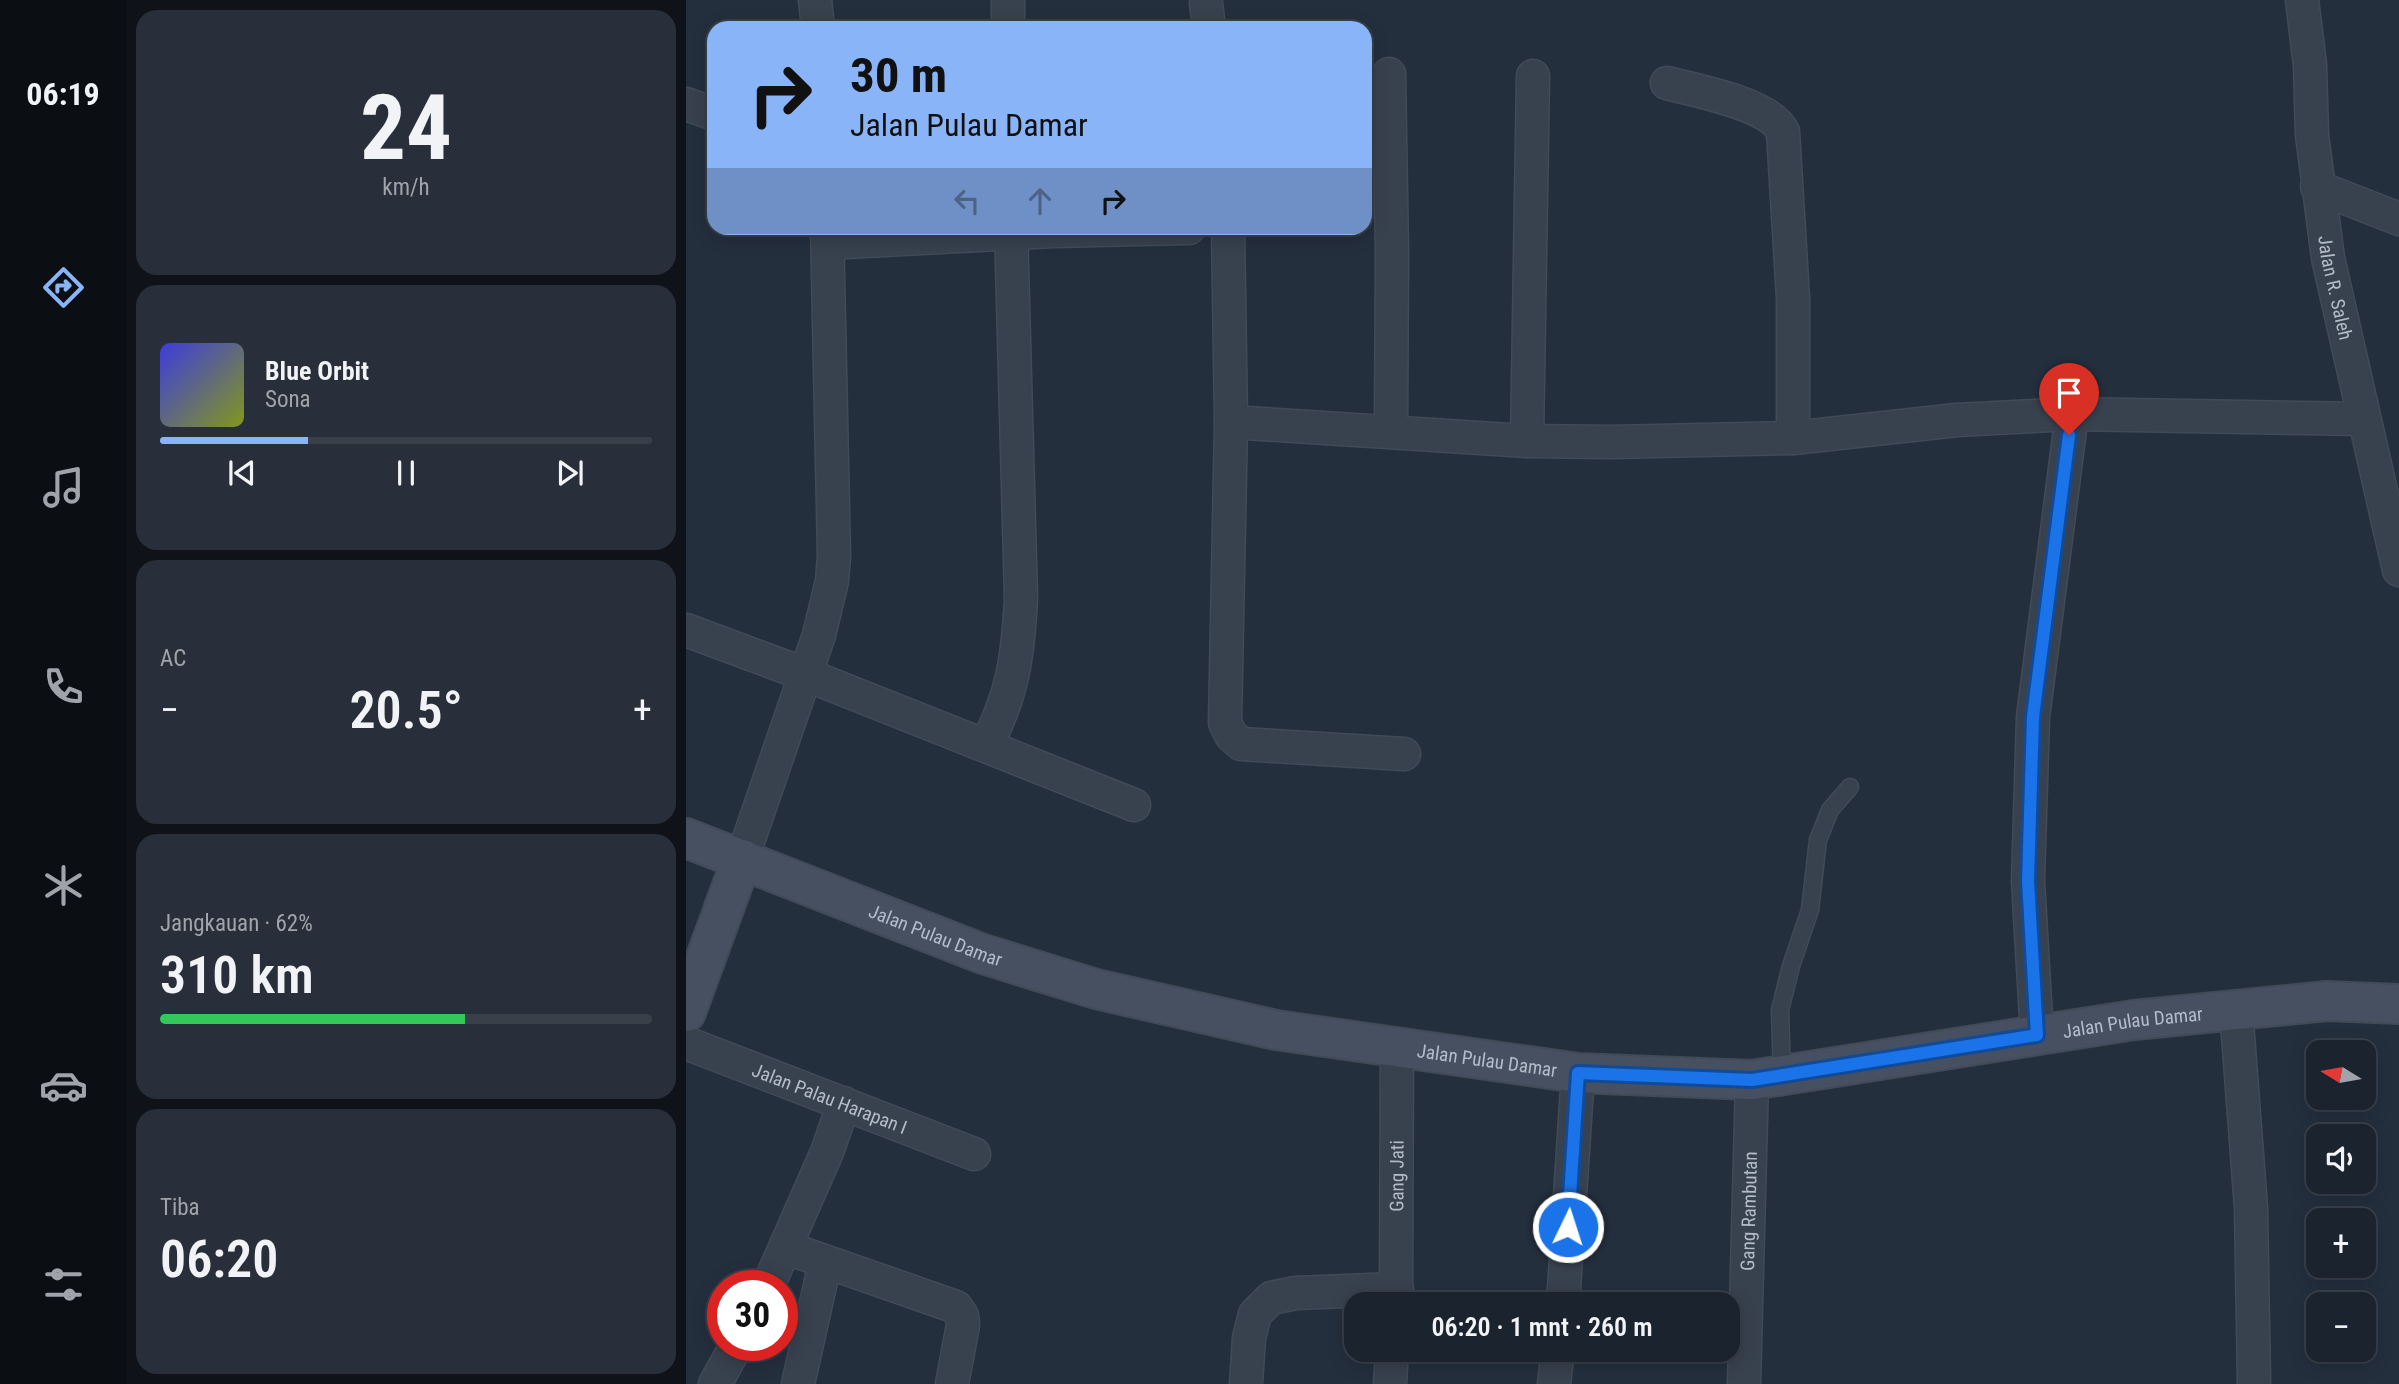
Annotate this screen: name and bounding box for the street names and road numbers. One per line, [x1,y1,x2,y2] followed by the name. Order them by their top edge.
[2314,234,2358,342] street label: Jalan R. Saleh
[866,899,1006,971] street label: Jalan Pulau Damar
[2061,1002,2204,1043] street label: Jalan Pulau Damar
[1416,1039,1559,1081] street label: Jalan Pulau Damar
[749,1058,910,1139] street label: Jalan Palau Harapan I
[1385,1140,1408,1212] street label: Gang Jati
[1735,1151,1762,1271] street label: Gang Rambutan

